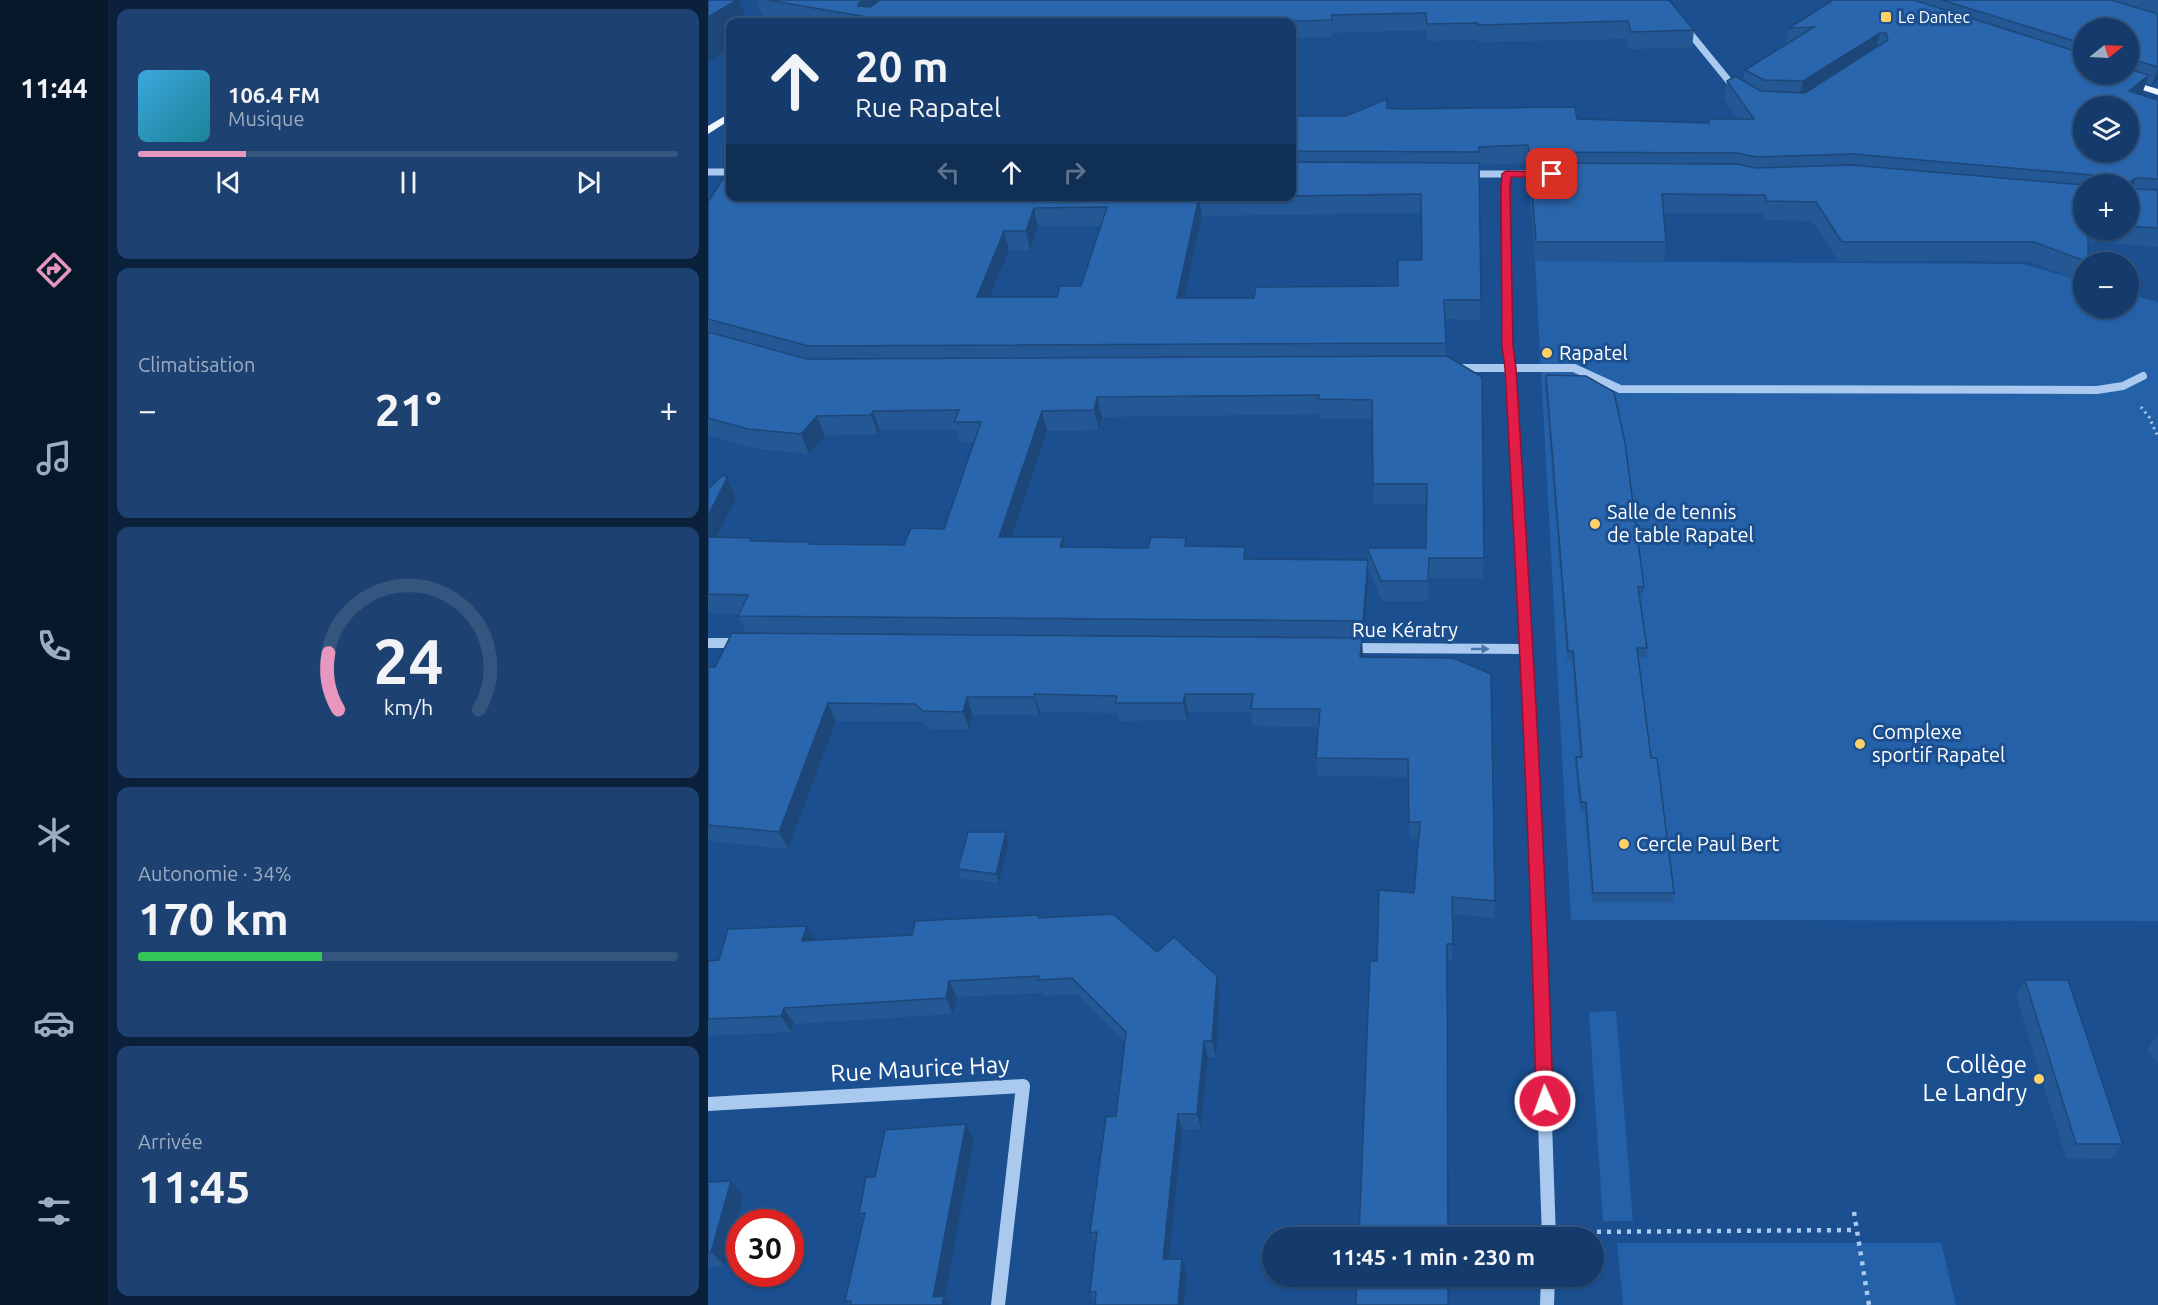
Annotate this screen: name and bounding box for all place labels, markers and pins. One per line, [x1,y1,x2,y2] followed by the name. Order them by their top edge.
[1898,8,1970,26] place label: Le Dantec
[1879,10,1893,24] marker: Le Dantec
[1526,148,1577,199] pin
[1559,341,1628,364] place label: Rapatel
[1540,346,1554,360] marker: Rapatel
[1607,500,1754,546] place label: Salle de tennis de table Rapatel
[1588,517,1602,531] marker: Salle de tennis de table Rapatel
[1872,720,2005,766] place label: Complexe sportif Rapatel
[1853,737,1867,751] marker: Complexe sportif Rapatel
[1636,832,1780,855] place label: Cercle Paul Bert
[1617,837,1631,851] marker: Cercle Paul Bert
[1923,1051,2027,1106] place label: Collège Le Landry
[2032,1072,2046,1086] marker: Collège Le Landry

